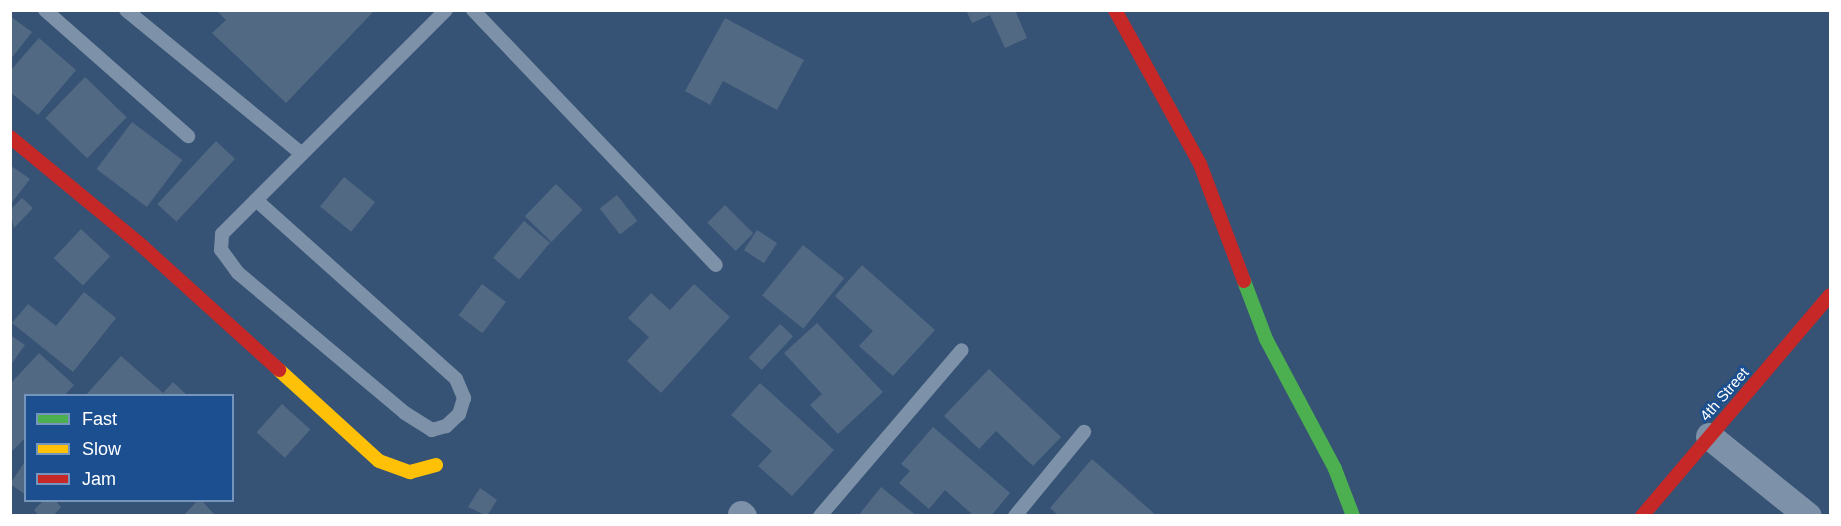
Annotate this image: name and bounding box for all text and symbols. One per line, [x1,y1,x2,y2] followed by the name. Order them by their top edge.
[1696,364,1752,424] street label: 4th Street
[24,394,234,502] legend
[82,409,117,429] text: Fast
[82,439,121,459] text: Slow
[82,469,116,489] text: Jam

